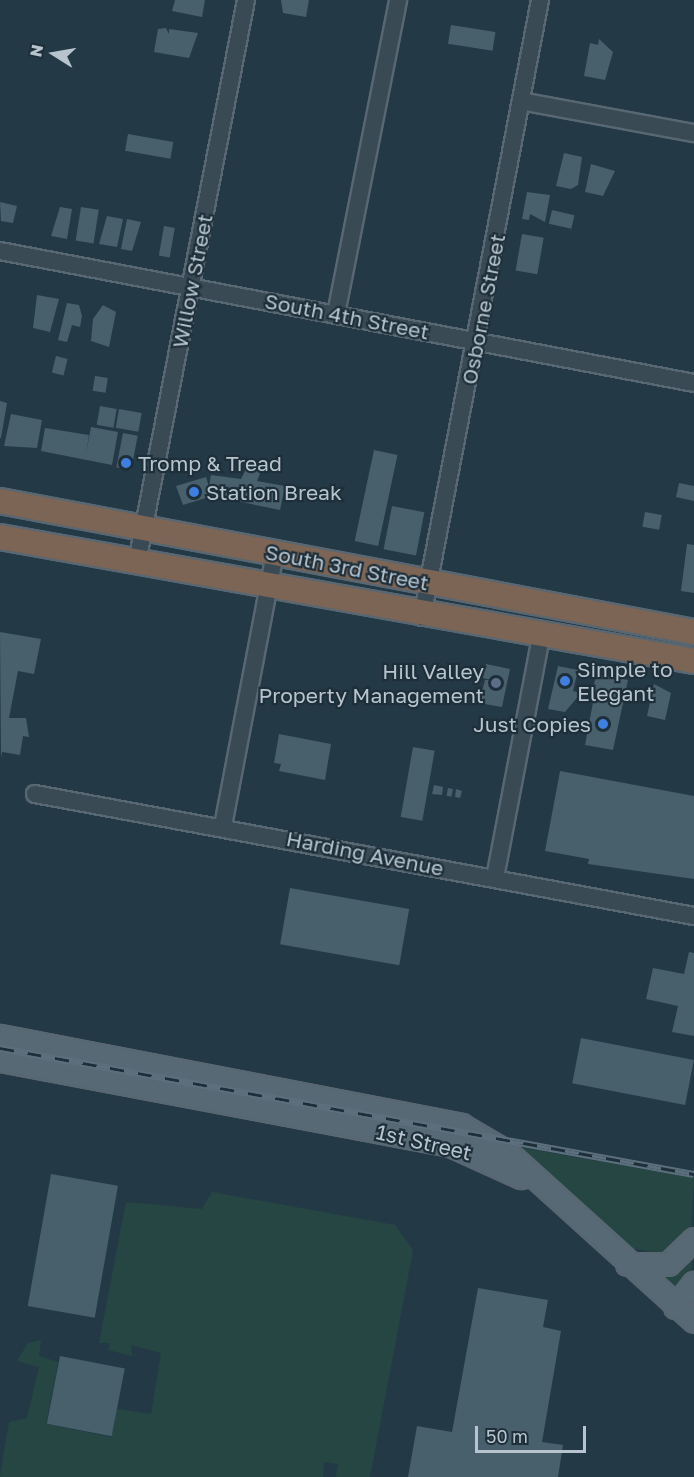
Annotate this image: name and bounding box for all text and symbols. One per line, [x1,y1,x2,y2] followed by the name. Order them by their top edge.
[24,24,84,84] north arrow
[25,43,47,58] text: N
[167,212,217,350] street label: Willow Street
[456,232,510,386] street label: Osborne Street
[263,288,431,344] street label: South 4th Street
[138,450,282,476] place label: Tromp & Tread
[119,456,133,470] marker: Tromp & Tread
[206,479,342,505] place label: Station Break
[187,485,201,499] marker: Station Break
[263,539,431,595] street label: South 3rd Street
[577,656,673,706] place label: Simple to Elegant
[258,658,484,708] place label: Hill Valley Property Management
[558,674,572,688] marker: Simple to Elegant
[489,676,503,690] marker: Hill Valley Property Management
[473,711,591,737] place label: Just Copies
[596,717,610,731] marker: Just Copies
[284,825,446,881] street label: Harding Avenue
[374,1119,474,1165] street label: 1st Street
[478,1414,589,1452] scale bar
[486,1425,528,1447] text: 50 m

